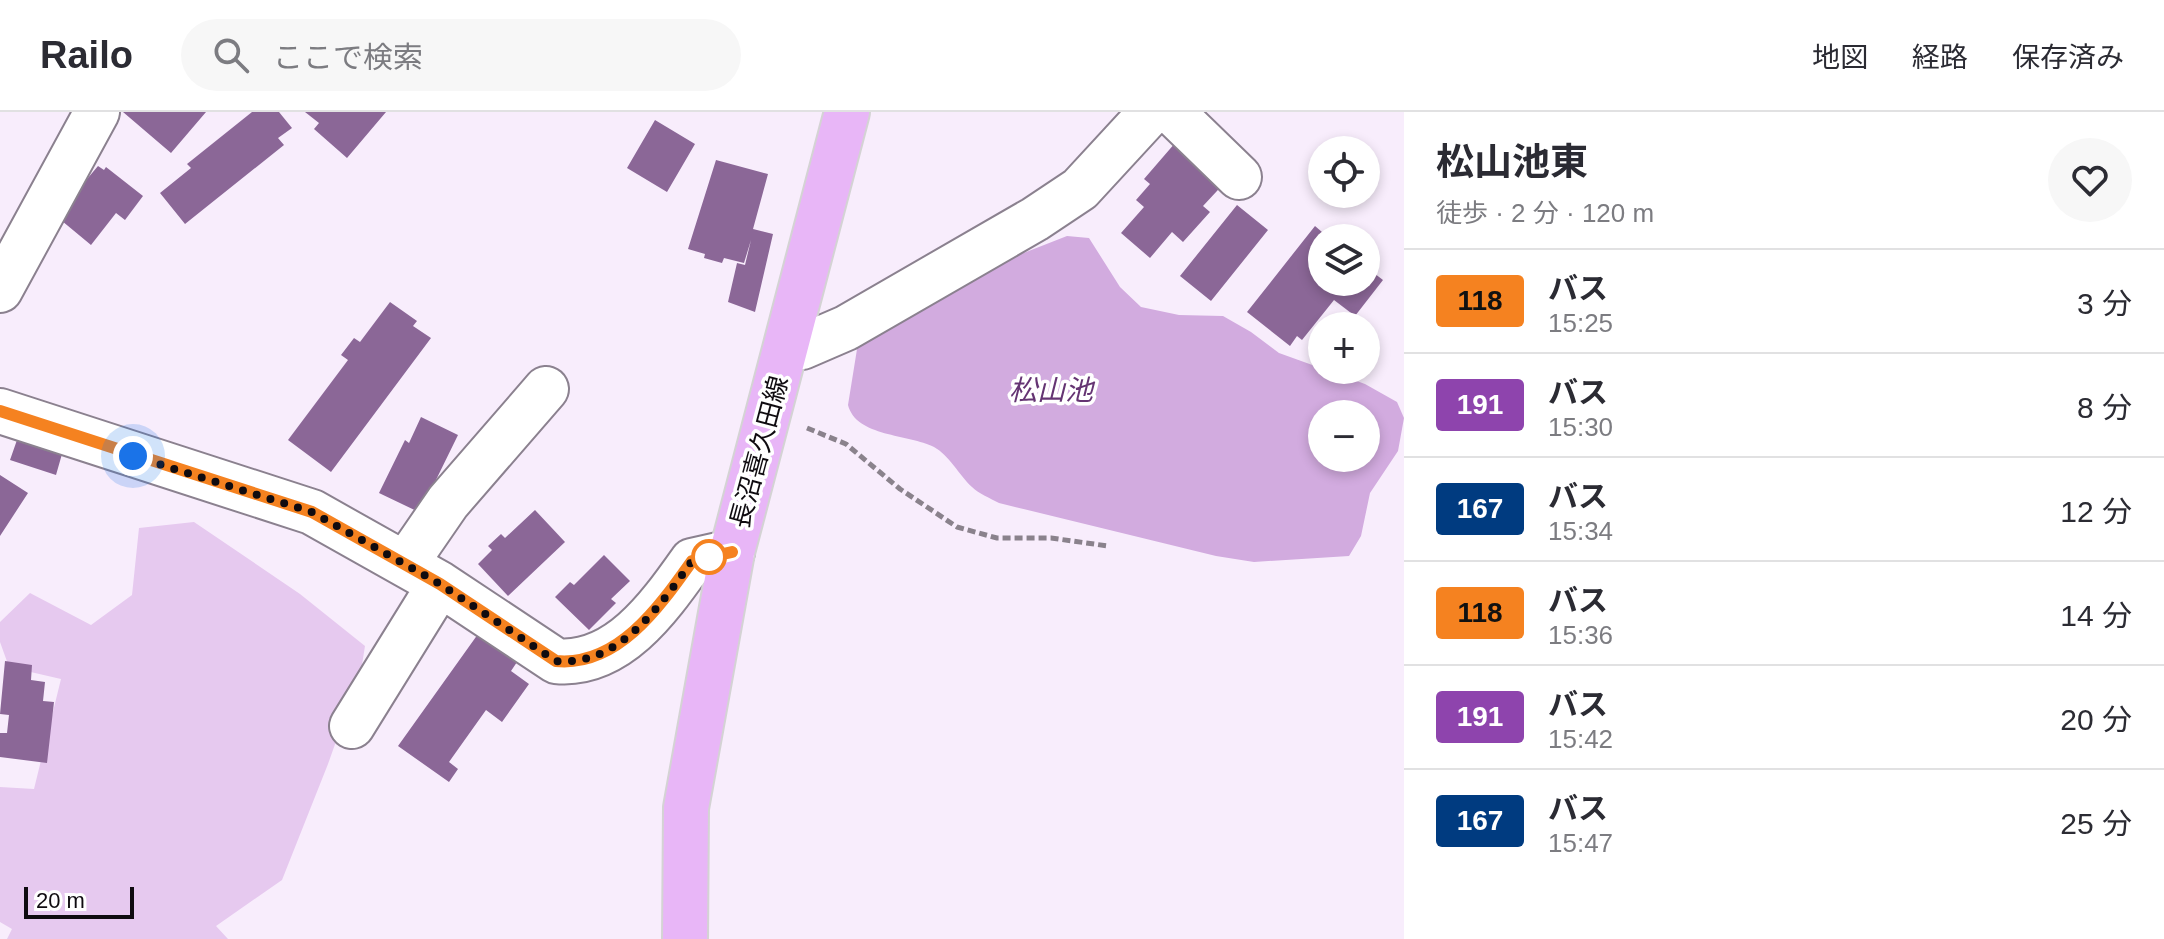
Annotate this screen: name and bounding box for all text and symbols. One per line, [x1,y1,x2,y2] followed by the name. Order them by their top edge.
[181,19,741,91] search box
[209,33,253,77] icon: search
[40,34,133,76] text: Railo
[273,41,423,74] text: ここで検索
[1812,42,1868,73] text: 地図
[1912,42,1968,73] text: 経路
[2012,42,2124,73] text: 保存済み
[1308,136,1380,472] map controls
[1308,136,1380,208] button: locate
[2048,138,2132,222] button: heart
[1436,141,1588,183] text: 松山池東
[1436,198,1654,228] text: 徒歩 · 2 分 · 120 m
[1308,224,1380,296] button: layers
[1548,272,1608,305] text: バス
[1457,285,1503,316] text: 118
[2077,287,2132,320] text: 3 分
[1548,308,1613,338] text: 15:25
[1308,312,1380,384] button: +
[724,373,794,531] street label: 長沼喜久田線
[1009,375,1096,406] water label: 松山池
[1548,376,1608,409] text: バス
[1457,389,1503,420] text: 191
[2077,391,2132,424] text: 8 分
[1308,400,1380,472] button: −
[1548,412,1613,442] text: 15:30
[113,436,153,476] your location
[1548,480,1608,513] text: バス
[1457,493,1503,524] text: 167
[2060,495,2132,528] text: 12 分
[1548,516,1613,546] text: 15:34
[692,540,726,574] unlabelled marker
[1548,584,1608,617] text: バス
[1457,597,1503,628] text: 118
[2060,599,2132,632] text: 14 分
[1548,620,1613,650] text: 15:36
[1548,688,1608,721] text: バス
[1457,701,1503,732] text: 191
[2060,703,2132,736] text: 20 分
[1548,724,1613,754] text: 15:42
[1548,792,1608,825] text: バス
[1457,805,1503,836] text: 167
[2060,807,2132,840] text: 25 分
[1548,828,1613,858] text: 15:47
[24,883,134,919] scale bar
[36,888,85,913] text: 20 m

